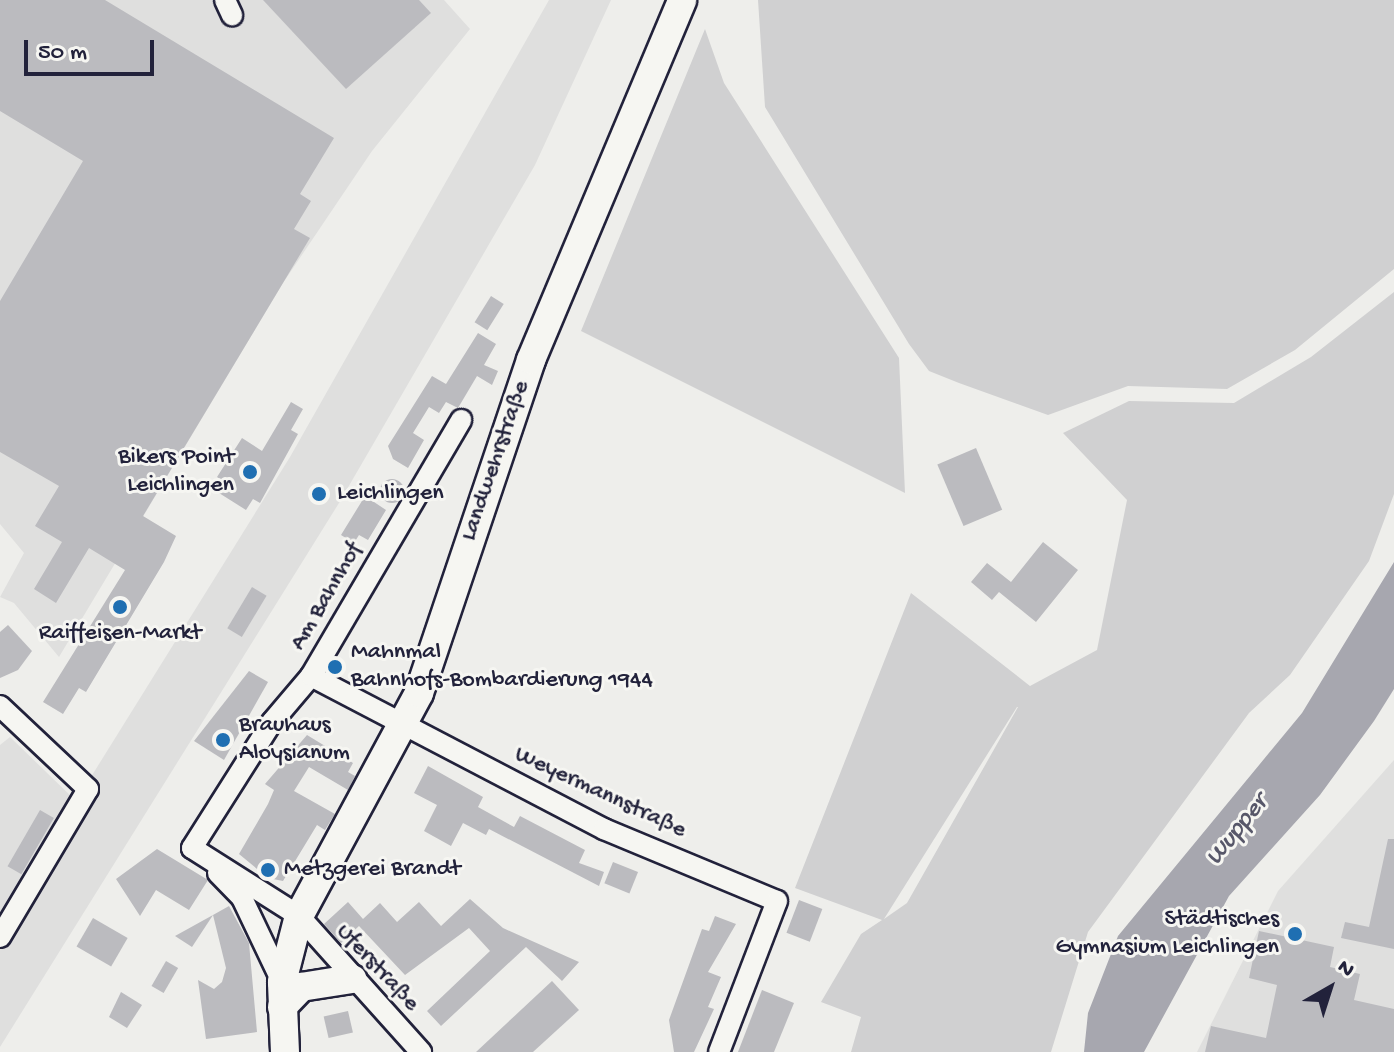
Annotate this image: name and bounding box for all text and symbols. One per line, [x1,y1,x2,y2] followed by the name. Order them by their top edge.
[28,24,158,74] scale bar
[38,39,87,68] text: 50 m
[455,377,537,545] street label: Landwehrstraße
[118,444,234,500] place label: Bikers Point Leichlingen
[241,463,259,481] marker: Bikers Point Leichlingen
[337,480,444,508] place label: Leichlingen
[308,483,330,505] marker: Leichlingen
[285,538,369,656] street label: Am Bahnhof
[111,598,129,616] marker: Raiffeisen-Markt
[39,620,201,648] place label: Raiffeisen-Markt
[351,639,653,695] place label: Mahnmal Bahnhofs-Bombardierung 1944
[326,658,344,676] marker: Mahnmal Bahnhofs-Bombardierung 1944
[239,712,350,768] place label: Brauhaus Aloysianum
[214,731,232,749] marker: Brauhaus Aloysianum
[510,741,690,845] street label: Weyermannstraße
[1200,789,1276,873] water label: Wupper
[284,856,461,884] place label: Metzgerei Brandt
[259,861,277,879] marker: Metzgerei Brandt
[1056,906,1279,962] place label: Städtisches Gymnasium Leichlingen
[329,918,425,1018] street label: Uferstraße
[1286,925,1304,943] marker: Städtisches Gymnasium Leichlingen
[1290,948,1370,1028] north arrow
[1331,955,1359,984] text: N

